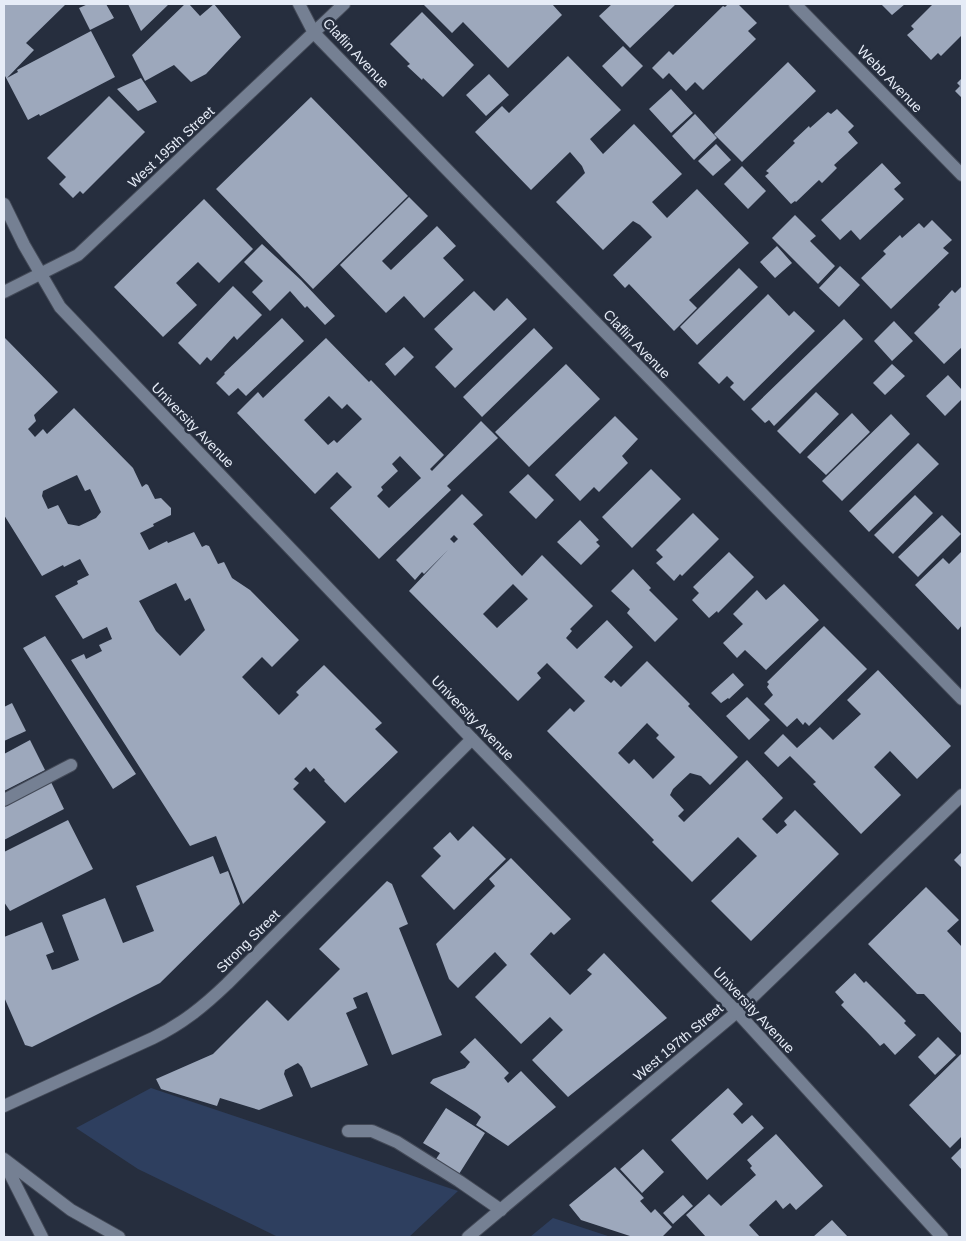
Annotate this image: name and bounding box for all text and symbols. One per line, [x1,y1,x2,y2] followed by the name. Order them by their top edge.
[320,15,392,91] street label: Claflin Avenue
[854,42,926,116] street label: Webb Avenue
[125,103,217,191] street label: West 195th Street
[600,306,674,382] street label: Claflin Avenue
[148,379,238,471] street label: University Avenue
[428,672,518,764] street label: University Avenue
[213,906,283,976] street label: Strong Street
[710,964,798,1056] street label: University Avenue
[630,1000,726,1084] street label: West 197th Street

